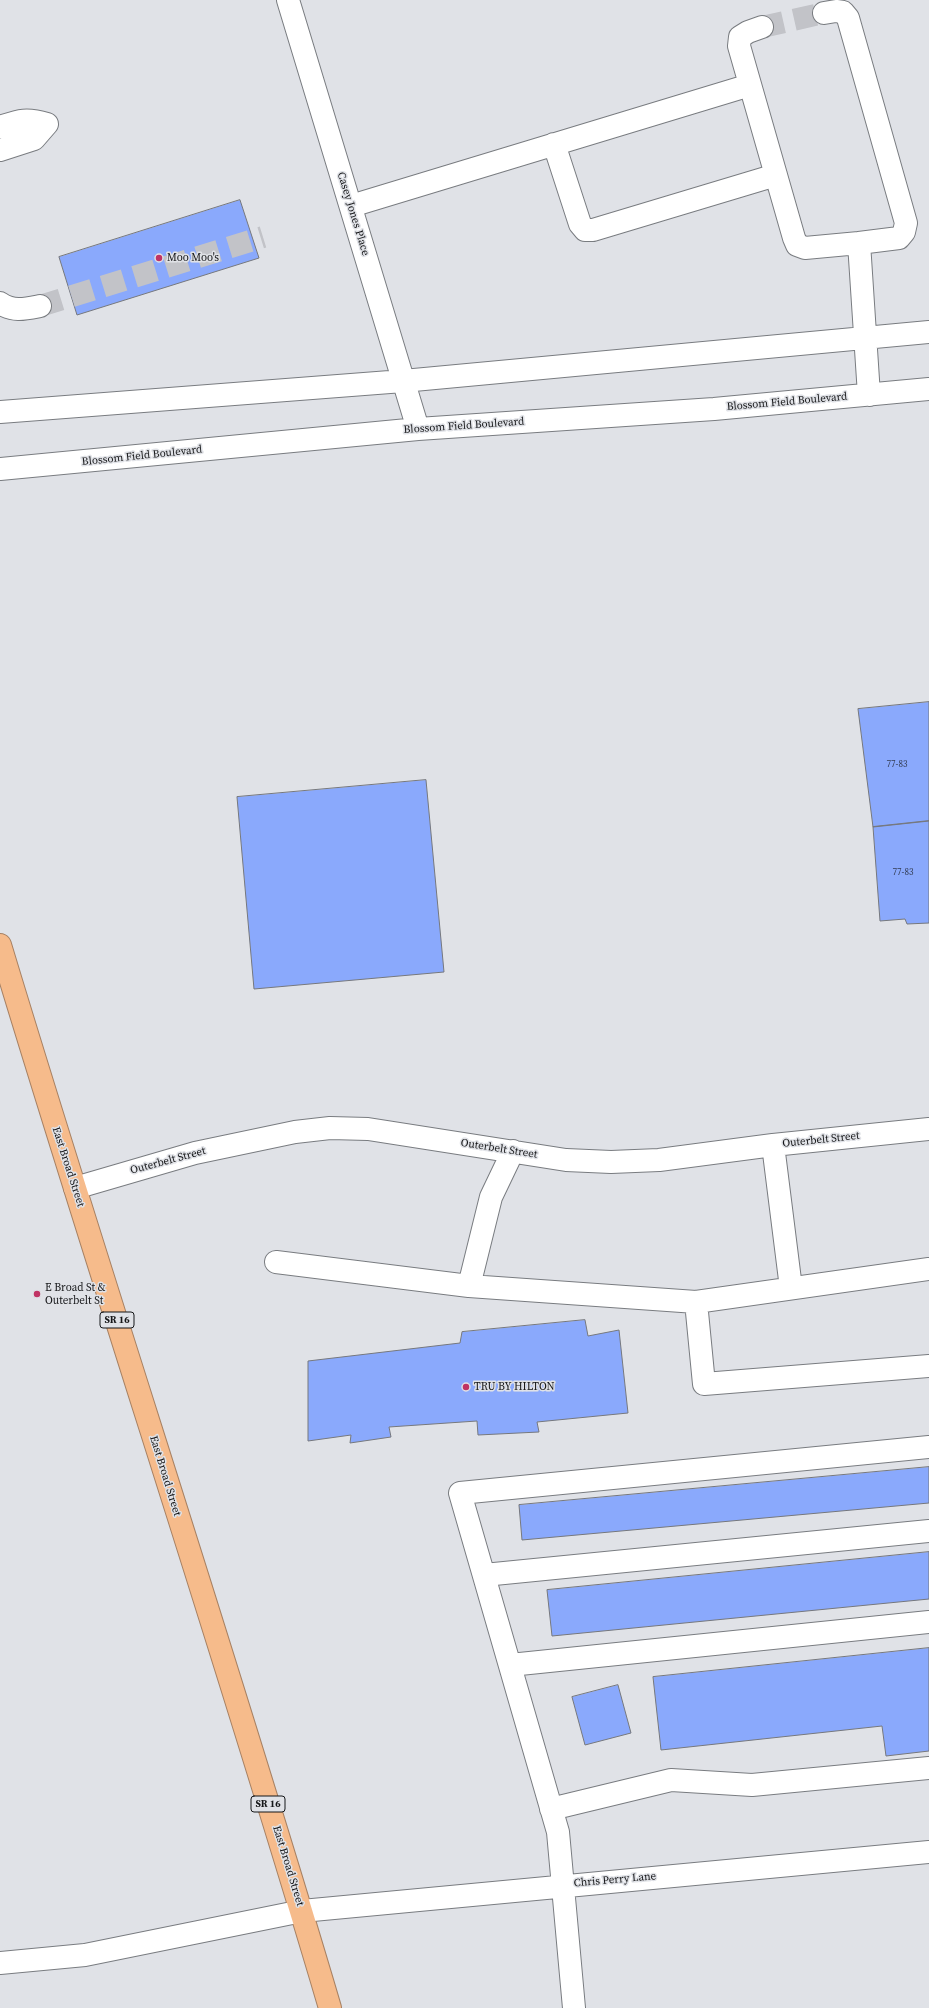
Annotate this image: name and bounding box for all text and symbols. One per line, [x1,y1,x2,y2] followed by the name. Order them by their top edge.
[334,171,372,257] street label: Casey Jones Place
[167,251,219,265] place label: Moo Moo's
[154,253,164,263] marker: Moo Moo's
[726,390,848,414] street label: Blossom Field Boulevard
[403,415,525,437] street label: Blossom Field Boulevard
[81,443,203,469] street label: Blossom Field Boulevard
[887,760,907,770] house number: 77-83
[893,868,913,878] house number: 77-83
[49,1125,87,1209] street label: East Broad Street
[782,1129,860,1151] street label: Outerbelt Street
[460,1136,538,1162] street label: Outerbelt Street
[129,1145,207,1177] street label: Outerbelt Street
[45,1281,106,1307] place label: E Broad St & Outerbelt St
[32,1289,42,1299] marker: E Broad St & Outerbelt St
[100,1312,134,1328] road number: SR 16
[474,1380,555,1394] place label: TRU BY HILTON
[461,1382,471,1392] marker: TRU BY HILTON
[146,1434,184,1518] street label: East Broad Street
[251,1796,285,1812] road number: SR 16
[269,1824,307,1908] street label: East Broad Street
[573,1870,657,1890] street label: Chris Perry Lane

